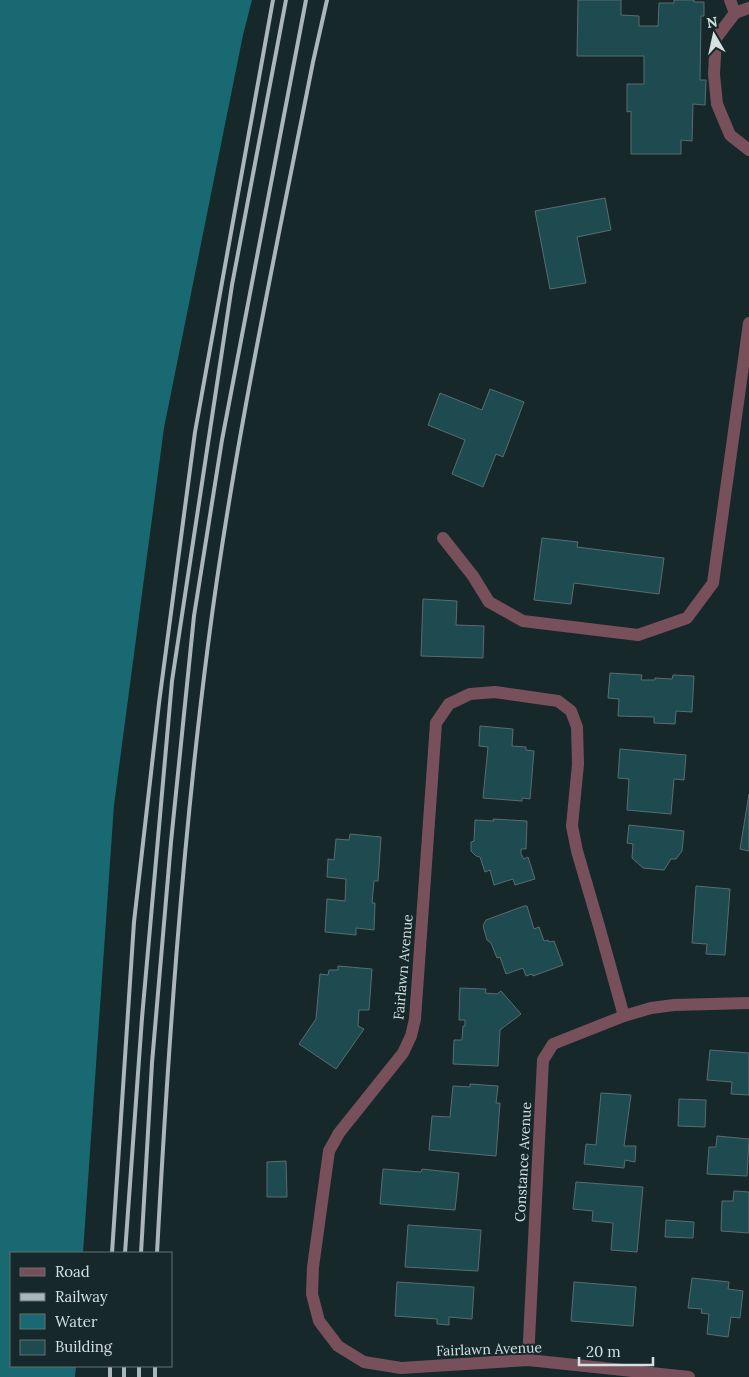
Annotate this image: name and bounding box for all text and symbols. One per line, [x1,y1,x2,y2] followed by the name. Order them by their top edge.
[689,10,739,60] north arrow
[705,12,719,32] text: N
[389,913,417,1021] street label: Fairlawn Avenue
[511,1101,535,1223] street label: Constance Avenue
[10,1252,172,1367] legend
[55,1262,90,1281] text: Road
[55,1287,108,1306] text: Railway
[55,1312,98,1331] text: Water
[579,1334,653,1366] scale bar
[55,1337,113,1356] text: Building
[436,1338,543,1360] street label: Fairlawn Avenue
[586,1342,621,1361] text: 20 m

